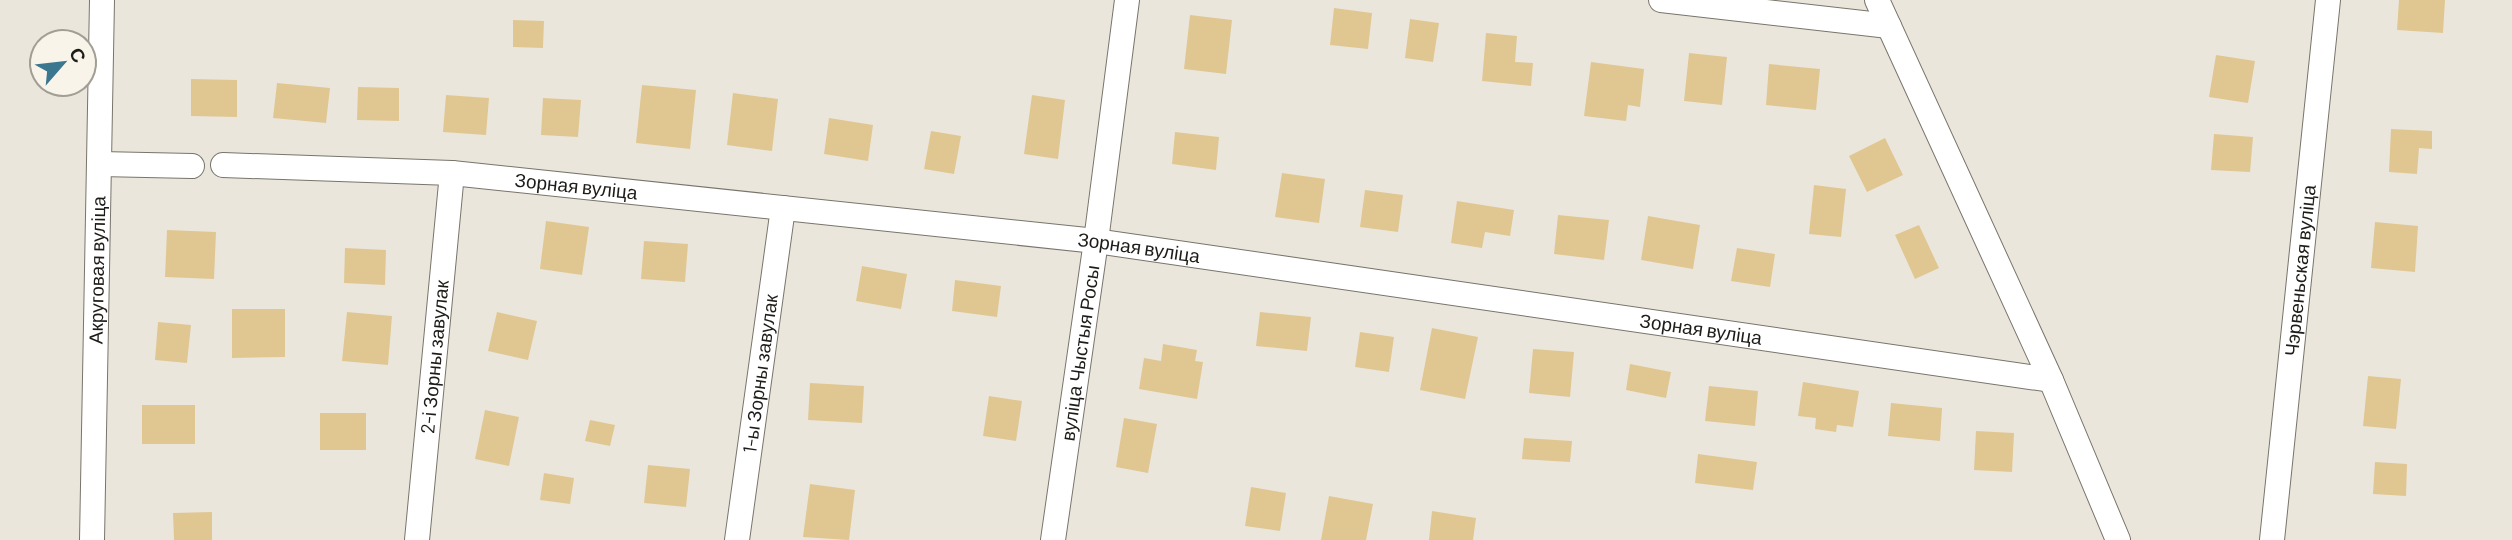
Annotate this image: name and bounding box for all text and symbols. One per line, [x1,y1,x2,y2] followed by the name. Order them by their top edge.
[28,28,98,98] north arrow
[65,43,92,66] text: С
[514,168,639,204] street label: Зорная вуліца
[2279,183,2320,357] street label: Чэрвеньская вуліца
[84,195,109,344] street label: Акруговая вуліца
[1077,227,1202,267] street label: Зорная вуліца
[1055,263,1103,442] street label: вуліца Чыстыя Росы
[415,278,453,435] street label: 2-і Зорны завулак
[737,292,782,454] street label: 1-ы Зорны завулак
[1638,308,1764,349] street label: Зорная вуліца

